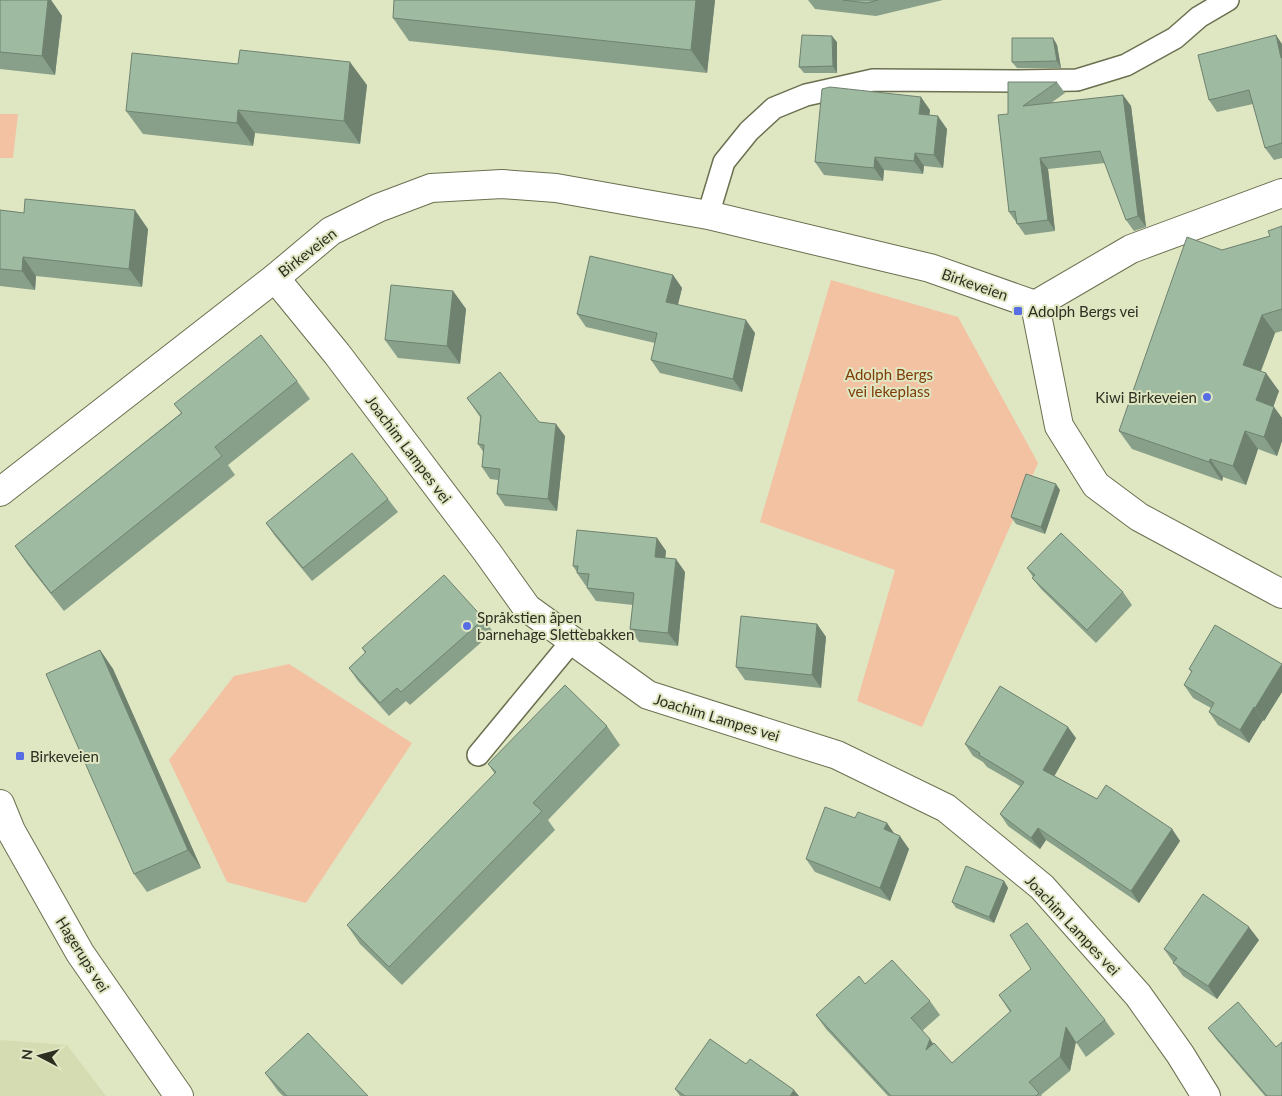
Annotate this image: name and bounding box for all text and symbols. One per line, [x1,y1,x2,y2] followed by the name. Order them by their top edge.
[274,224,340,280] street label: Birkeveien
[940,264,1010,304] street label: Birkeveien
[1028,302,1139,320] place label: Adolph Bergs vei
[1012,305,1024,317] marker: Adolph Bergs vei
[845,365,933,400] park label: Adolph Bergs vei lekeplass
[1095,388,1197,406] place label: Kiwi Birkeveien
[1201,391,1213,403] marker: Kiwi Birkeveien
[363,392,455,506] street label: Joachim Lampes vei
[477,608,634,643] place label: Språkstien åpen barnehage Slettebakken
[461,620,473,632] marker: Språkstien åpen barnehage Slettebakken
[652,689,782,745] street label: Joachim Lampes vei
[30,747,99,765] place label: Birkeveien
[14,750,26,762] marker: Birkeveien
[1022,871,1124,979] street label: Joachim Lampes vei
[53,913,113,995] street label: Hagerups vei
[15,1031,65,1081] north arrow
[18,1048,36,1061] text: N

